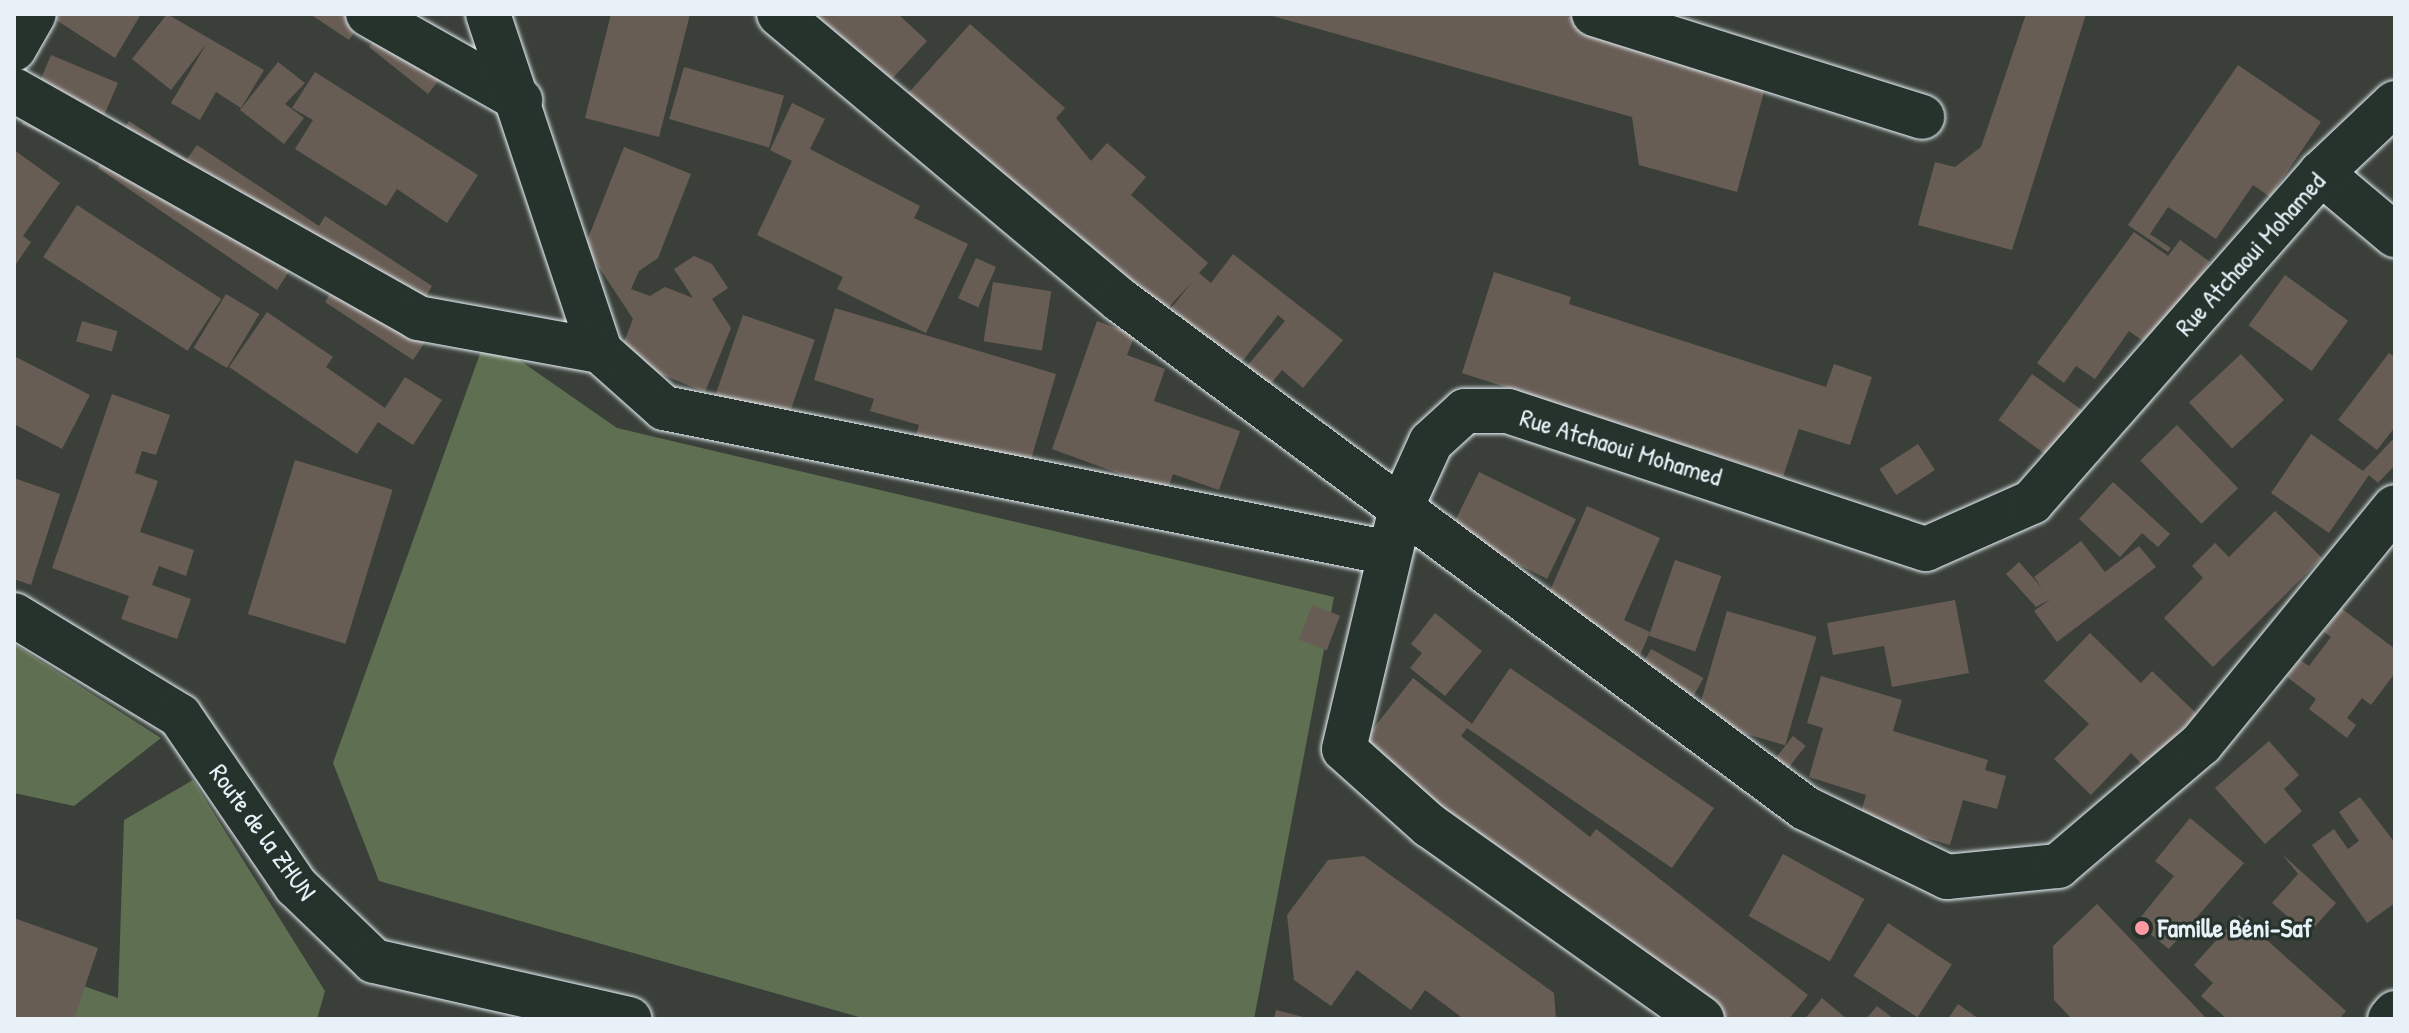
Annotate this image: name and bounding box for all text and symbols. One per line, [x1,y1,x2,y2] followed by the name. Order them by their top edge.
[2168,166,2332,342] street label: Rue Atchaoui Mohamed
[1516,401,1726,493] street label: Rue Atchaoui Mohamed
[203,758,323,906] street label: Route de la ZHUN
[2158,912,2312,944] place label: Famille Béni-Saf
[2133,919,2151,937] marker: Famille Béni-Saf

